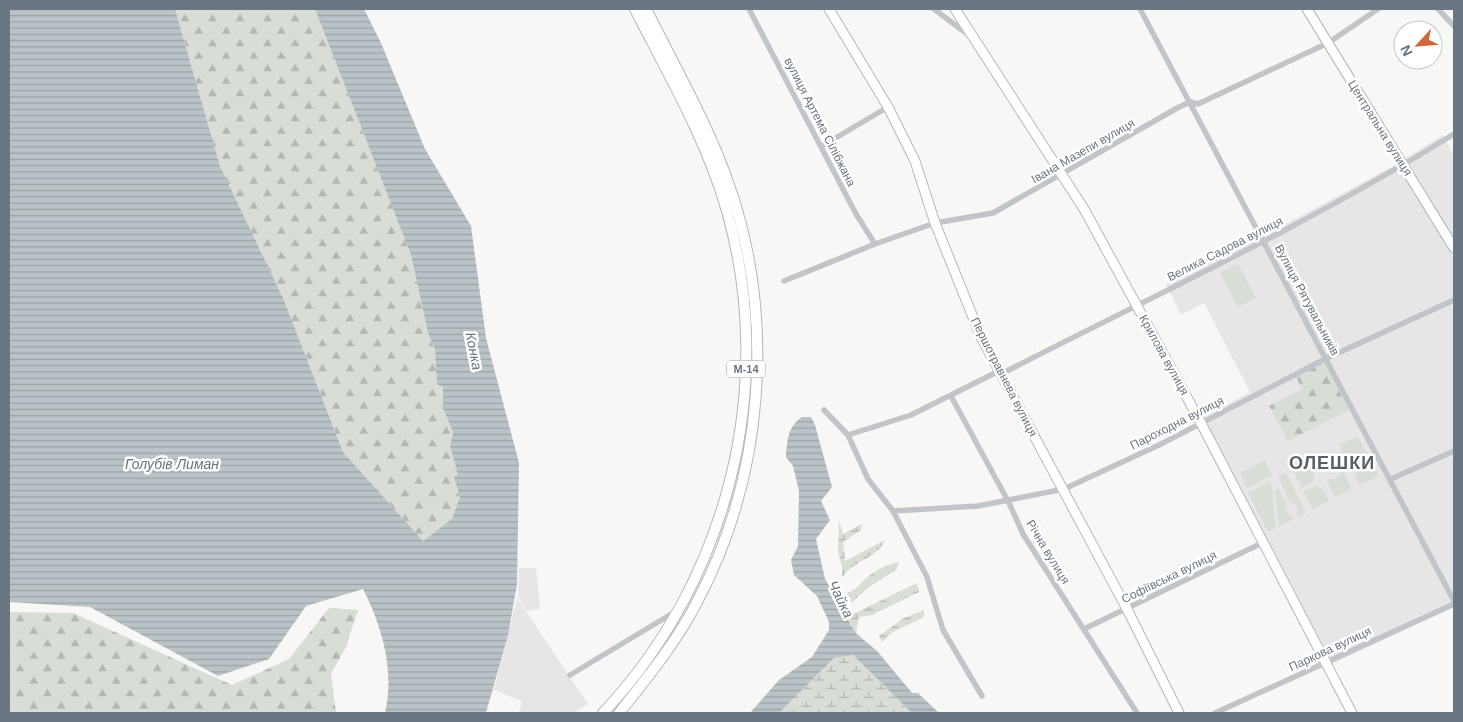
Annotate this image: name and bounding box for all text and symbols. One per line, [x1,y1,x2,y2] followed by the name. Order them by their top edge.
[1393,20,1443,70] north arrow
[1397,43,1416,59] text: N
[781,55,859,189] street label: вулиця Артема Сілібжана
[1345,78,1415,178] street label: Центральна вулиця
[1029,116,1137,186] street label: Івана Мазепи вулиця
[1165,214,1285,284] street label: Велика Садова вулиця
[1272,242,1342,358] street label: Вулиця Рятувальників
[1136,313,1192,397] street label: Крилова вулиця
[968,315,1040,439] street label: Першотравнева вулиця
[463,331,486,371] water label: Конка
[727,360,765,378] road number: М-14
[1128,393,1226,453] street label: Пароходна вулиця
[1289,453,1375,473] district label: ОЛЕШКИ
[125,456,219,472] water label: Голубів Лиман
[1023,517,1073,587] street label: Річна вулиця
[1119,548,1219,606] street label: Софіївська вулиця
[825,578,857,620] water label: Чайка
[1287,624,1373,674] street label: Паркова вулиця

